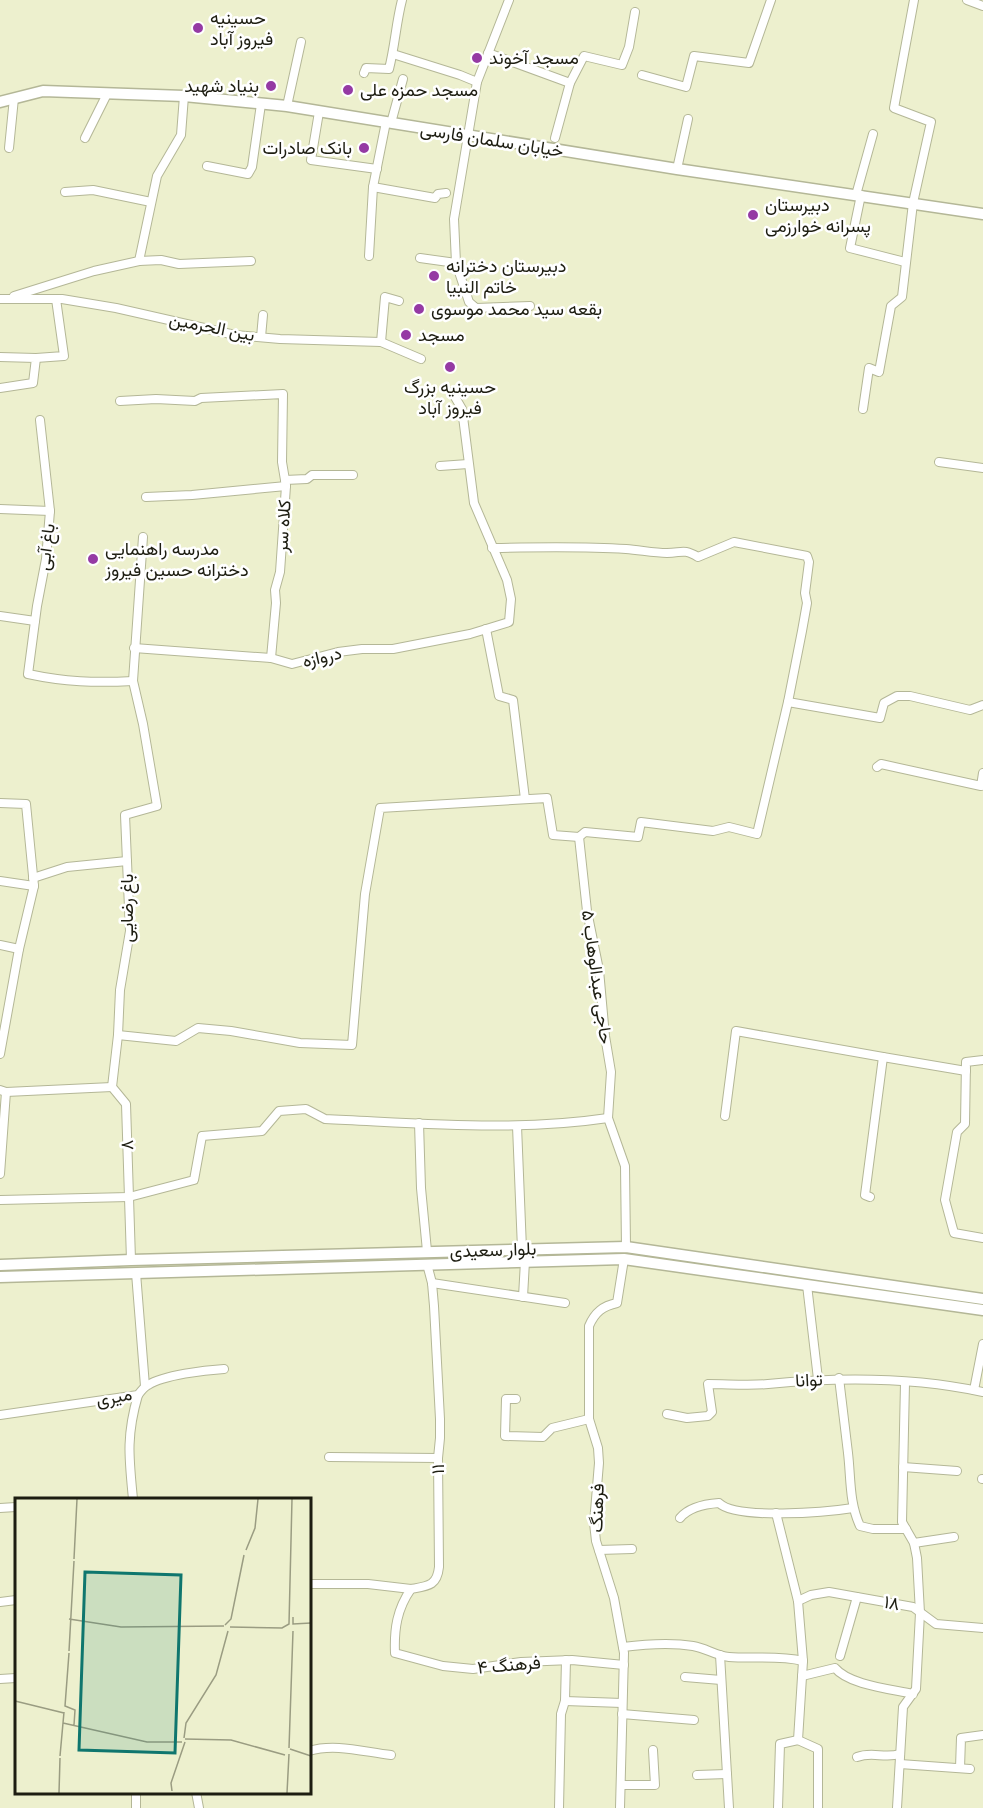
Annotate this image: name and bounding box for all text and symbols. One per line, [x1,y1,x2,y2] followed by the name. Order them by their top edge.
[210,7,273,50] place label: حسینیه فیروز آباد
[191,21,205,35] marker: حسینیه فیروز آباد
[489,47,579,69] place label: مسجد آخوند
[470,51,484,65] marker: مسجد آخوند
[184,75,259,97] place label: بنیاد شهید
[264,79,278,93] marker: بنیاد شهید
[360,79,478,101] place label: مسجد حمزه علی
[341,83,355,97] marker: مسجد حمزه علی
[419,118,565,162] street label: خیابان سلمان فارسی
[262,137,352,159] place label: بانک صادرات
[357,141,371,155] marker: بانک صادرات
[765,194,871,238] place label: دبیرستان پسرانه خوارزمی
[746,208,760,222] marker: دبیرستان پسرانه خوارزمی
[446,255,566,299] place label: دبیرستان دخترانه خاتم النبیا
[427,269,441,283] marker: دبیرستان دخترانه خاتم النبیا
[431,298,602,320] place label: بقعه سید محمد موسوی
[412,302,426,316] marker: بقعه سید محمد موسوی
[167,308,257,346] street label: بین الحرمین
[418,324,465,346] place label: مسجد
[399,328,413,342] marker: مسجد
[443,360,457,374] marker: حسینیه بزرگ فیروز آباد
[404,376,496,419] place label: حسینیه بزرگ فیروز آباد
[270,499,296,554] street label: کلاه سر
[32,522,61,572] street label: باغ آبی
[104,538,249,581] place label: مدرسه راهنمایی دخترانه حسین فیروز
[86,552,100,566] marker: مدرسه راهنمایی دخترانه حسین فیروز
[300,642,344,672] street label: دروازه
[116,874,139,942] street label: باغ رضایی
[577,909,617,1045] street label: حاجی عبدالوهاب ۵
[116,1139,138,1151] street label: ۸
[449,1237,537,1263] street label: بلوار سعیدی
[795,1368,823,1392] street label: توانا
[94,1383,134,1411] street label: میری
[427,1464,449,1474] street label: ۱۱
[585,1483,609,1533] street label: فرهنگ
[15,1498,310,1793] inset map
[882,1591,902,1615] street label: ۱۸
[476,1651,542,1679] street label: فرهنگ ۴

